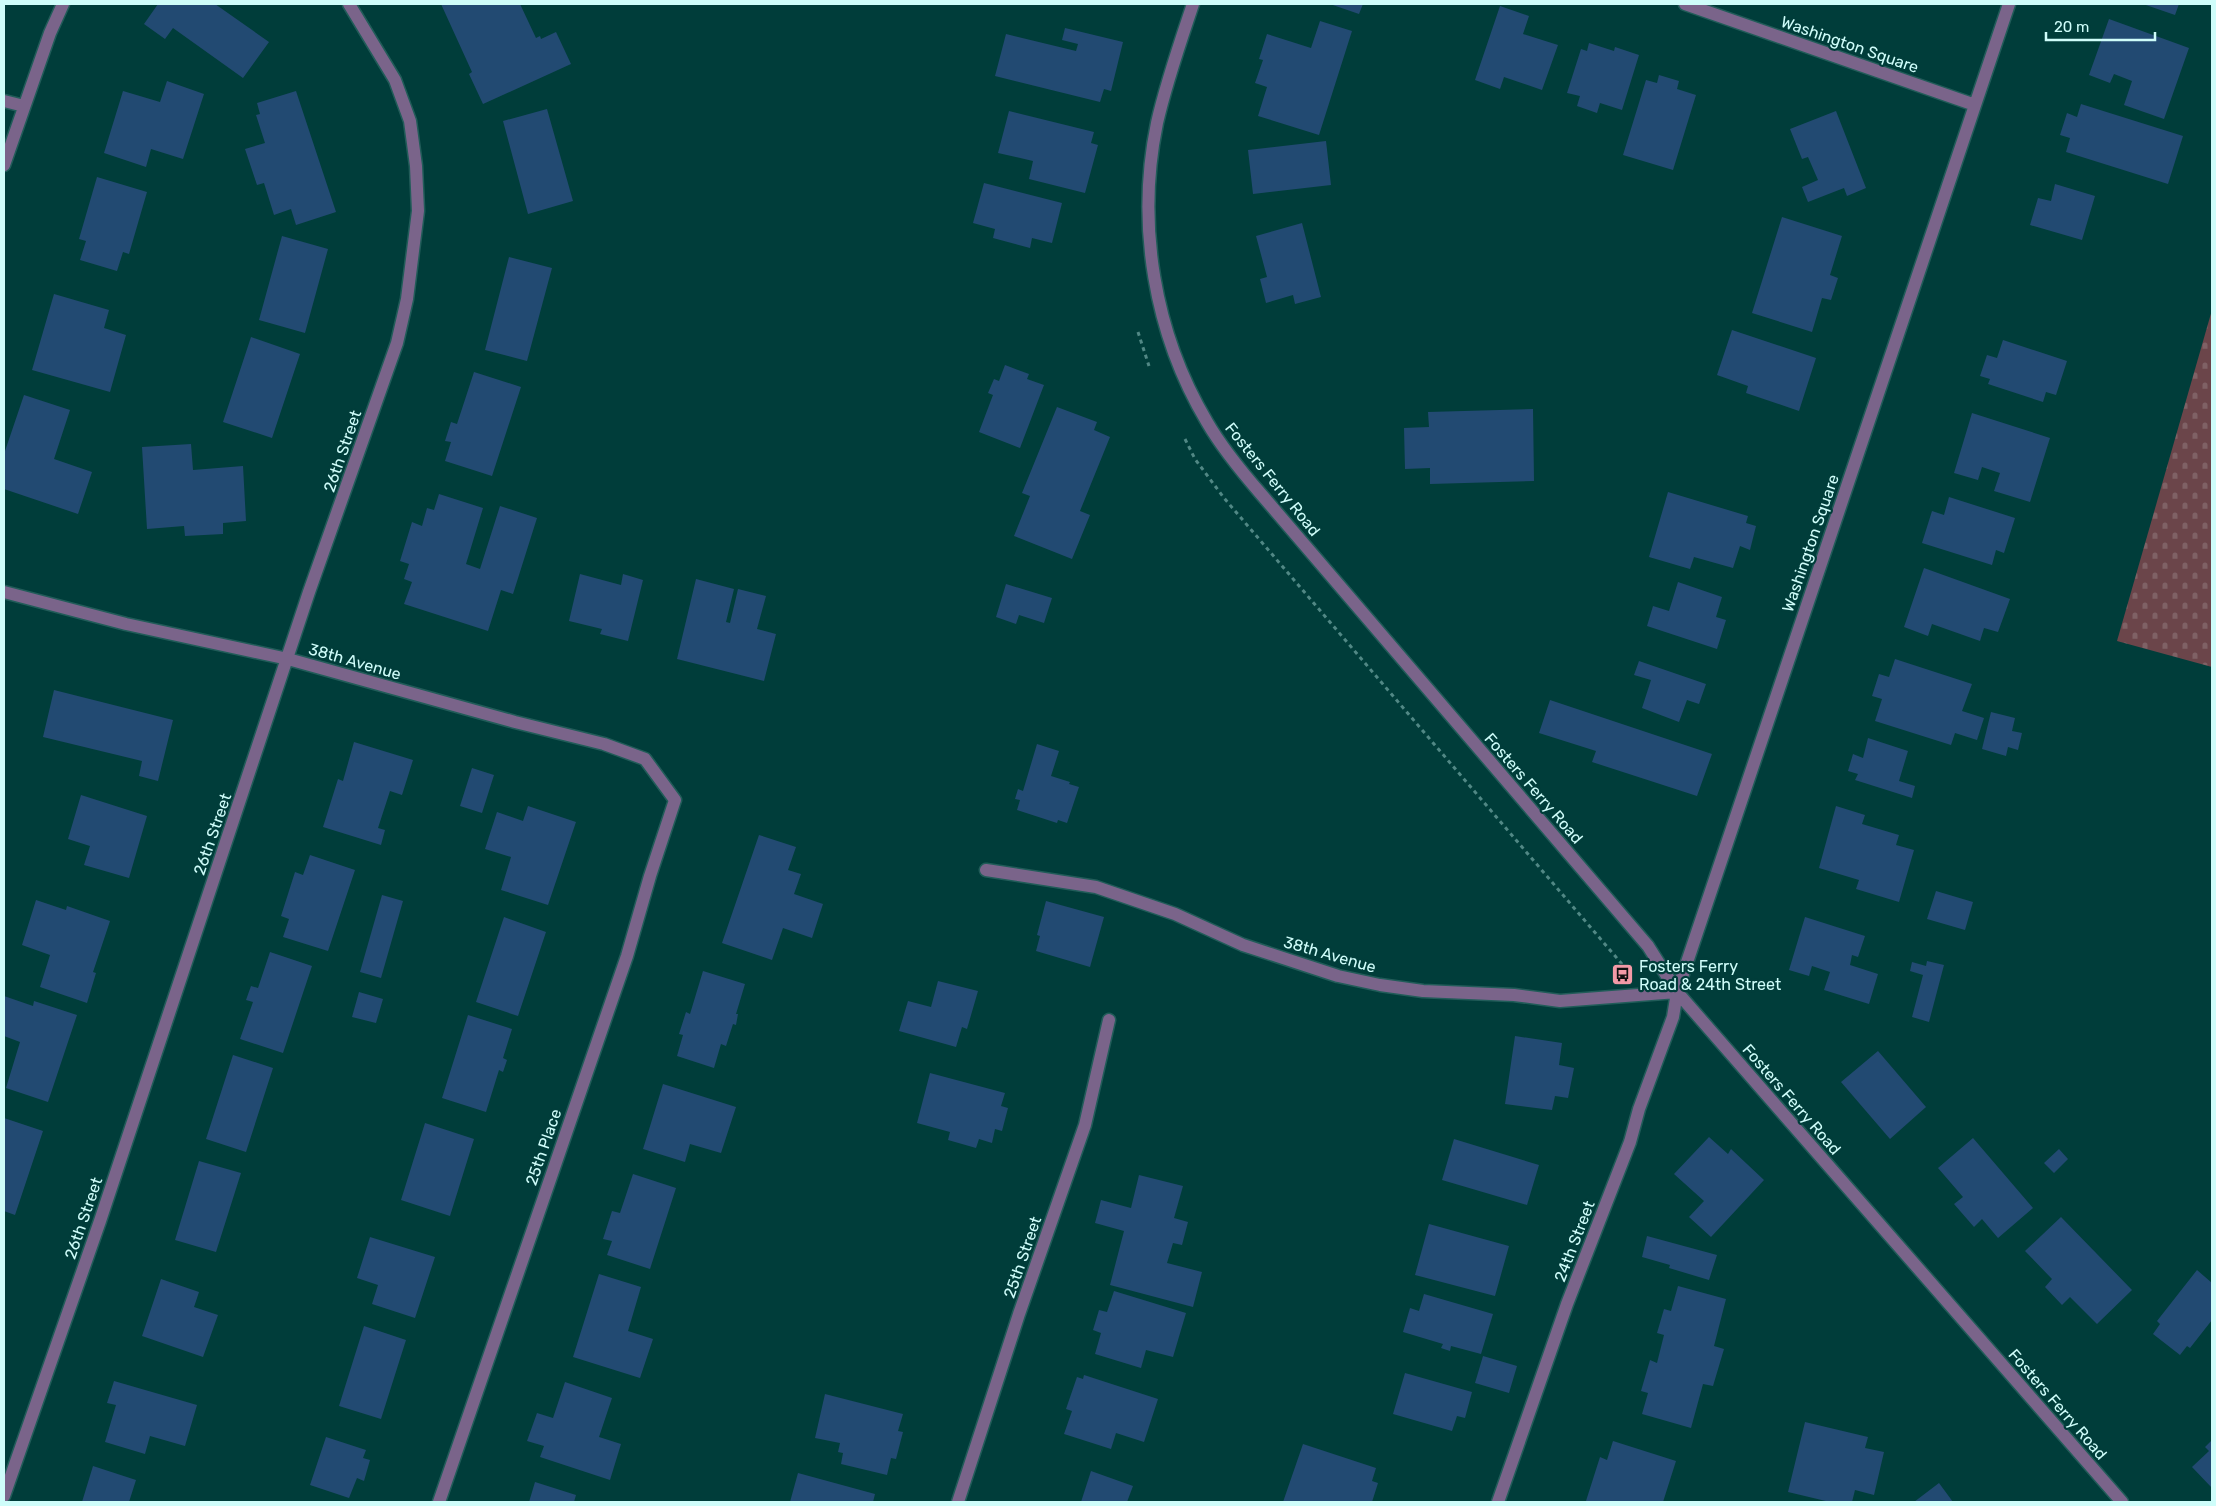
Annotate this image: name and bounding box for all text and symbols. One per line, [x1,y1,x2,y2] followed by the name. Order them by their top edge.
[2046,10,2155,42] scale bar
[1779,12,1921,77] street label: Washington Square
[2054,18,2089,36] text: 20 m
[320,408,365,495] street label: 26th Street
[1221,419,1324,540] street label: Fosters Ferry Road
[1778,472,1843,614] street label: Washington Square
[306,639,403,684] street label: 38th Avenue
[1480,729,1587,848] street label: Fosters Ferry Road
[190,791,235,878] street label: 26th Street
[1281,932,1378,977] street label: 38th Avenue
[1639,957,1781,994] place label: Fosters Ferry Road & 24th Street
[1611,963,1635,987] bus stop icon: Fosters Ferry Road & 24th Street
[1738,1040,1845,1159] street label: Fosters Ferry Road
[522,1106,565,1188] street label: 25th Place
[61,1175,106,1262] street label: 26th Street
[1550,1198,1599,1284] street label: 24th Street
[1000,1214,1045,1300] street label: 25th Street
[2004,1345,2111,1464] street label: Fosters Ferry Road

